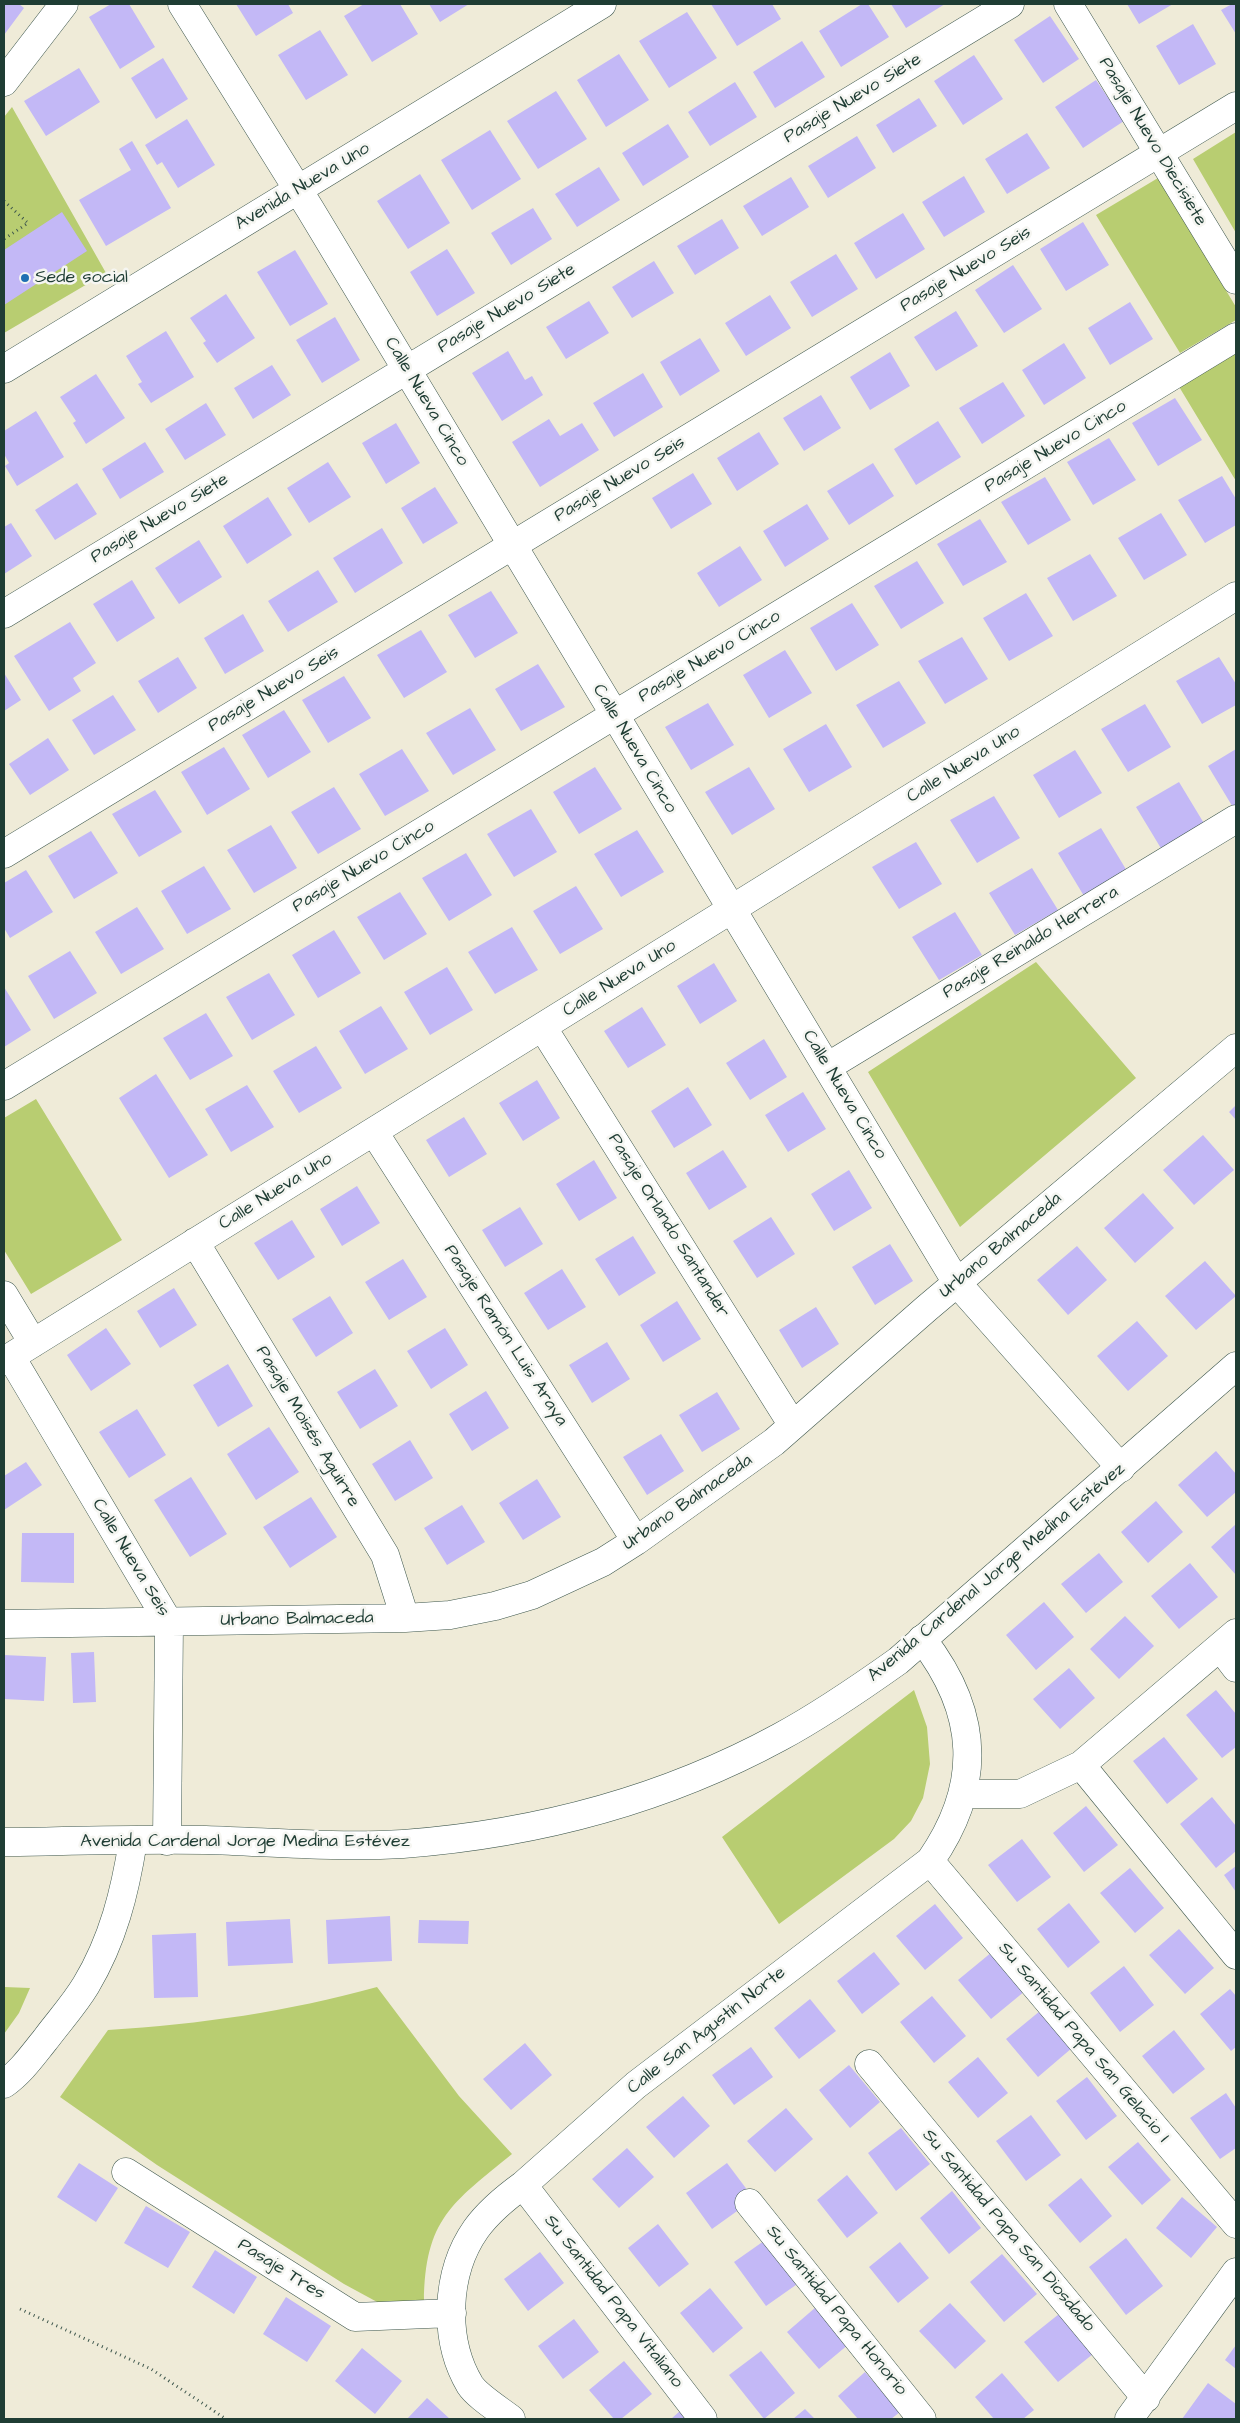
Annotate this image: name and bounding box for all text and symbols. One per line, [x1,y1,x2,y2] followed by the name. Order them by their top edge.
[780,49,926,149] street label: Pasaje Nuevo Siete
[1093,54,1211,230] street label: Pasaje Nuevo Diecisiete
[232,138,374,236] street label: Avenida Nueva Uno
[897,222,1035,318] street label: Pasaje Nuevo Seis
[434,259,580,359] street label: Pasaje Nuevo Siete
[35,267,128,289] place label: Sede social
[19,272,31,284] marker: Sede social
[379,334,473,470] street label: Calle Nueva Cinco
[981,396,1131,498] street label: Pasaje Nuevo Cinco
[551,432,689,528] street label: Pasaje Nuevo Seis
[87,469,233,569] street label: Pasaje Nuevo Siete
[635,606,785,708] street label: Pasaje Nuevo Cinco
[205,642,343,738] street label: Pasaje Nuevo Seis
[587,681,681,817] street label: Calle Nueva Cinco
[903,722,1025,808] street label: Calle Nueva Uno
[289,816,439,918] street label: Pasaje Nuevo Cinco
[939,882,1123,1004] street label: Pasaje Reinaldo Herrera
[559,936,681,1022] street label: Calle Nueva Uno
[797,1027,891,1163] street label: Calle Nueva Cinco
[603,1130,733,1322] street label: Pasaje Orlando Santander
[215,1149,337,1235] street label: Calle Nueva Uno
[935,1189,1067,1303] street label: Urbano Balmaceda
[438,1241,572,1431] street label: Pasaje Ramón Luis Araya
[250,1343,364,1511] street label: Pasaje Moisés Aguirre
[619,1450,757,1556] street label: Urbano Balmaceda
[864,1459,1130,1687] street label: Avenida Cardenal Jorge Medina Estévez
[86,1495,174,1621] street label: Calle Nueva Seis
[220,1608,374,1632] street label: Urbano Balmaceda
[80,1831,410,1853] street label: Avenida Cardenal Jorge Medina Estévez
[993,1938,1173,2148] street label: Su Santidad Papa San Gelacio I
[624,1962,790,2100] street label: Calle San Agustín Norte
[917,2125,1099,2337] street label: Su Santidad Papa San Diosdado
[539,2211,687,2393] street label: Su Santidad Papa Vitaliano
[761,2222,911,2400] street label: Su Santidad Papa Honorio
[233,2235,329,2305] street label: Pasaje Tres

